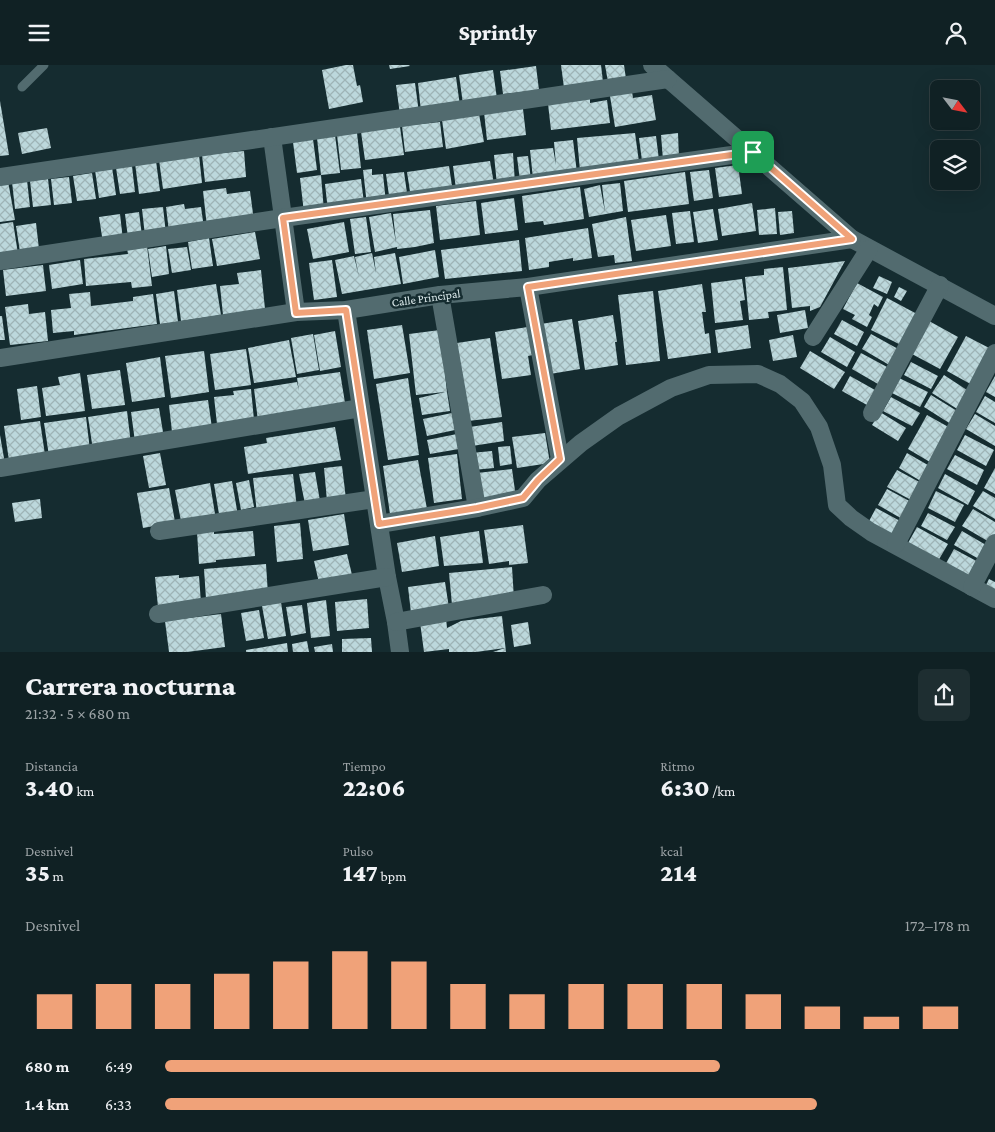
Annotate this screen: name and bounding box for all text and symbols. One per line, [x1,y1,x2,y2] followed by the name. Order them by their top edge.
[25,19,53,47] icon: menu
[942,19,970,47] icon: person
[458,20,537,45] text: Sprintly
[930,80,980,130] north arrow
[930,80,980,190] map controls
[732,131,774,173] pin
[739,138,767,166] icon: arrive
[930,140,980,190] button: layers
[391,286,461,310] street label: Calle Principal
[918,669,970,721] button: share
[25,670,236,701] text: Carrera nocturna
[25,705,130,722] text: 21:32 · 5 × 680 m
[25,758,78,774] text: Distancia
[343,758,386,774] text: Tiempo
[660,758,695,774] text: Ritmo
[25,774,74,801] text: 3.40
[343,774,405,801] text: 22:06
[660,774,710,801] text: 6:30
[74,783,94,799] text: km
[710,783,735,799] text: /km
[25,843,73,859] text: Desnivel
[343,843,373,859] text: Pulso
[660,843,683,859] text: kcal
[25,859,50,886] text: 35
[343,859,378,886] text: 147
[660,859,697,886] text: 214
[50,868,64,884] text: m
[378,868,406,884] text: bpm
[25,917,80,934] text: Desnivel
[905,917,970,934] text: 172–178 m
[25,1058,69,1075] text: 680 m
[105,1058,133,1075] text: 6:49
[25,1096,69,1113] text: 1.4 km
[105,1096,132,1113] text: 6:33

